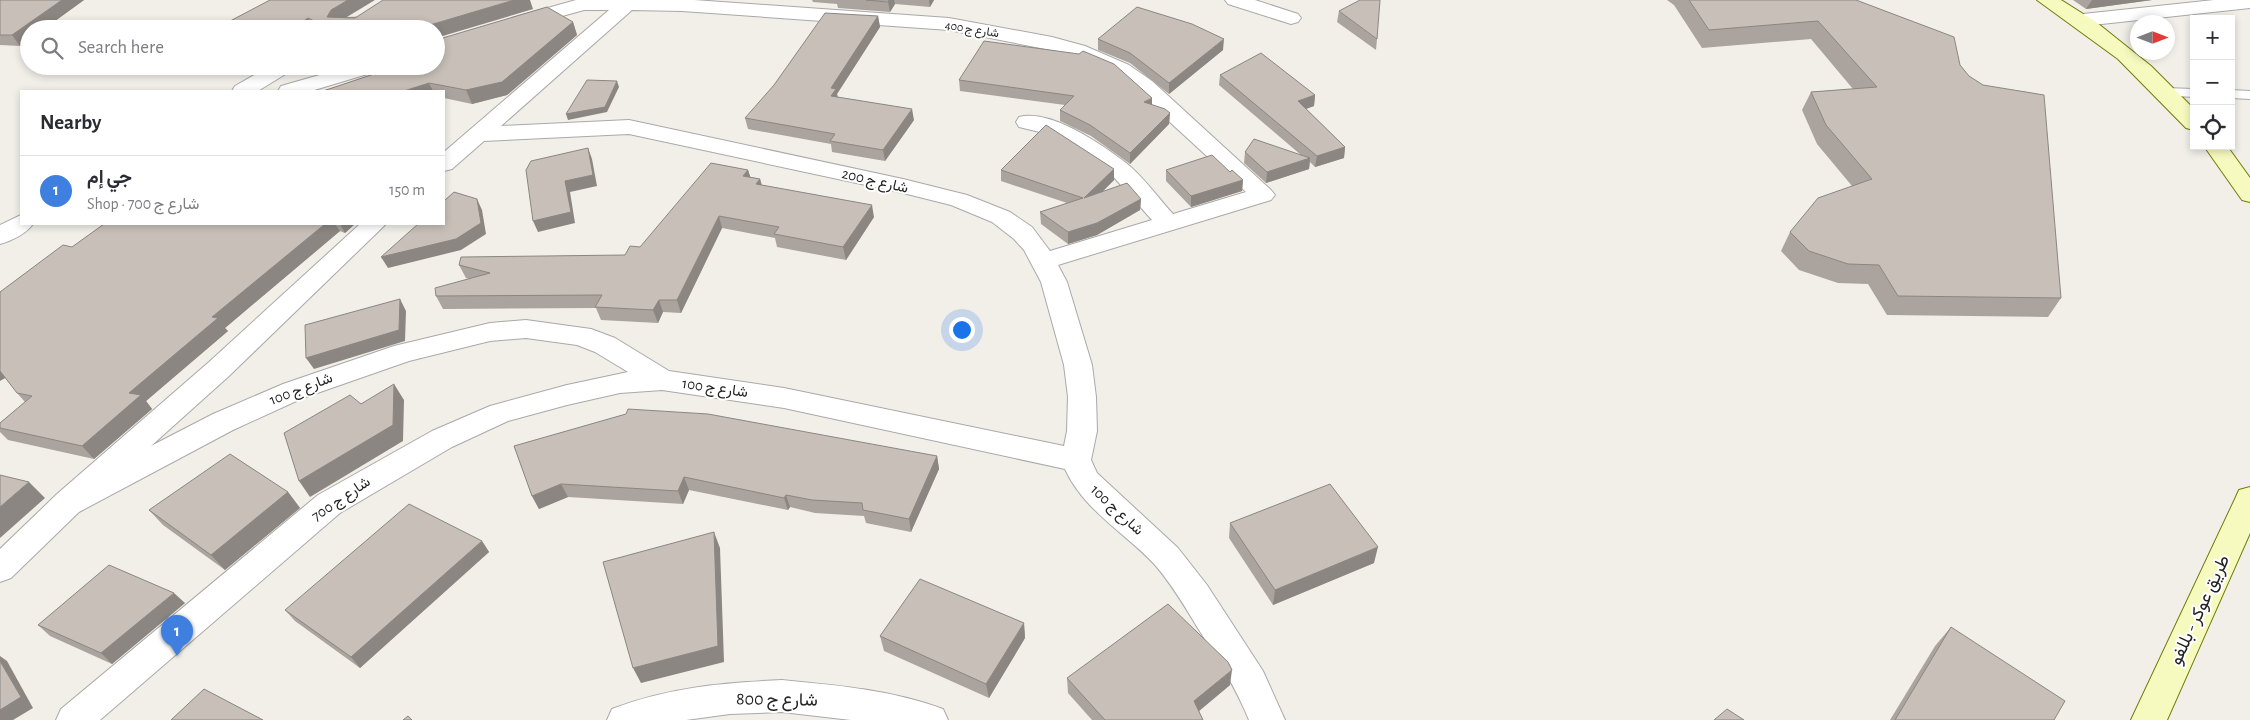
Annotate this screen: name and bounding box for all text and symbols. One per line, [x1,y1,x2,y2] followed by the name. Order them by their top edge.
[2130,15,2175,60] north arrow
[2190,15,2235,150] map controls
[2190,15,2235,60] button: +
[944,19,1000,42] street label: شارع ج 400
[20,20,445,75] search box
[38,34,66,62] icon: search
[78,38,164,57] text: Search here
[2190,60,2235,105] button: −
[2190,105,2235,150] button: locate
[40,112,101,133] text: Nearby
[840,166,910,199] street label: شارع ج 200
[87,168,132,187] text: جي إم
[53,182,59,198] text: 1
[389,182,425,198] text: 150 m
[87,196,199,212] text: Shop · شارع ج 700
[949,317,975,343] your location
[267,370,336,411] street label: شارع ج 100
[681,376,749,403] street label: شارع ج 100
[309,474,375,527] street label: شارع ج 700
[1086,482,1146,540] street label: شارع ج 100
[2167,552,2234,668] street label: طريق عوكر - بللفو
[161,615,193,656] pin: 1
[736,690,818,712] street label: شارع ج 800

